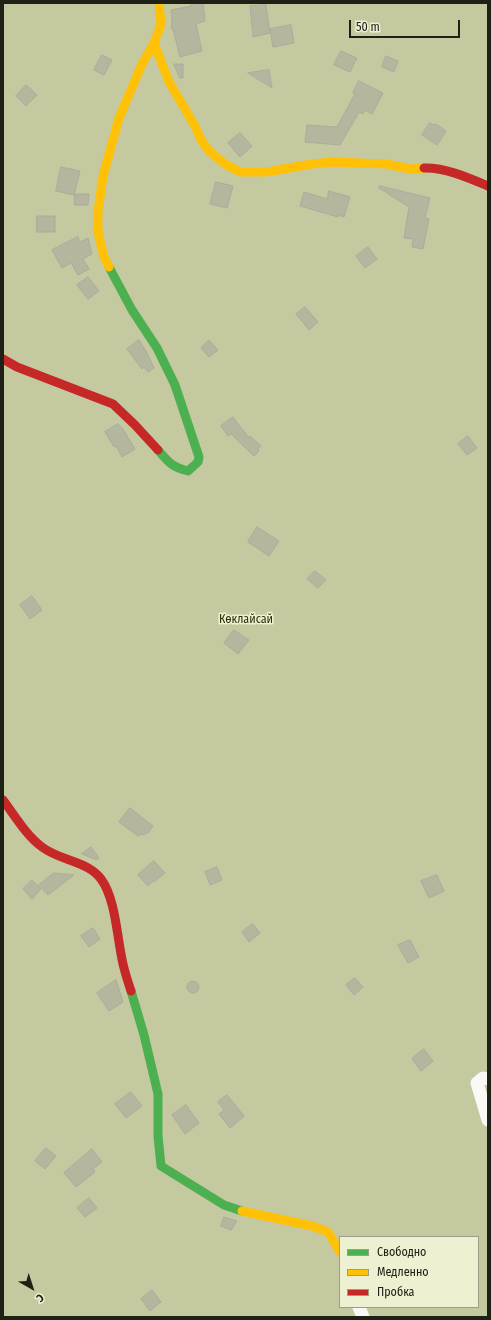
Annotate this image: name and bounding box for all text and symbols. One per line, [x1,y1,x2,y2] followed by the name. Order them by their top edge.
[351,12,462,38] scale bar
[356,20,380,34] text: 50 m
[219,613,273,627] park label: Көклайсай
[339,1236,479,1308] legend
[377,1245,426,1259] text: Свободно
[377,1265,429,1279] text: Медленно
[12,1268,52,1308] north arrow
[377,1285,415,1299] text: Пробка
[34,1291,46,1305] text: С

